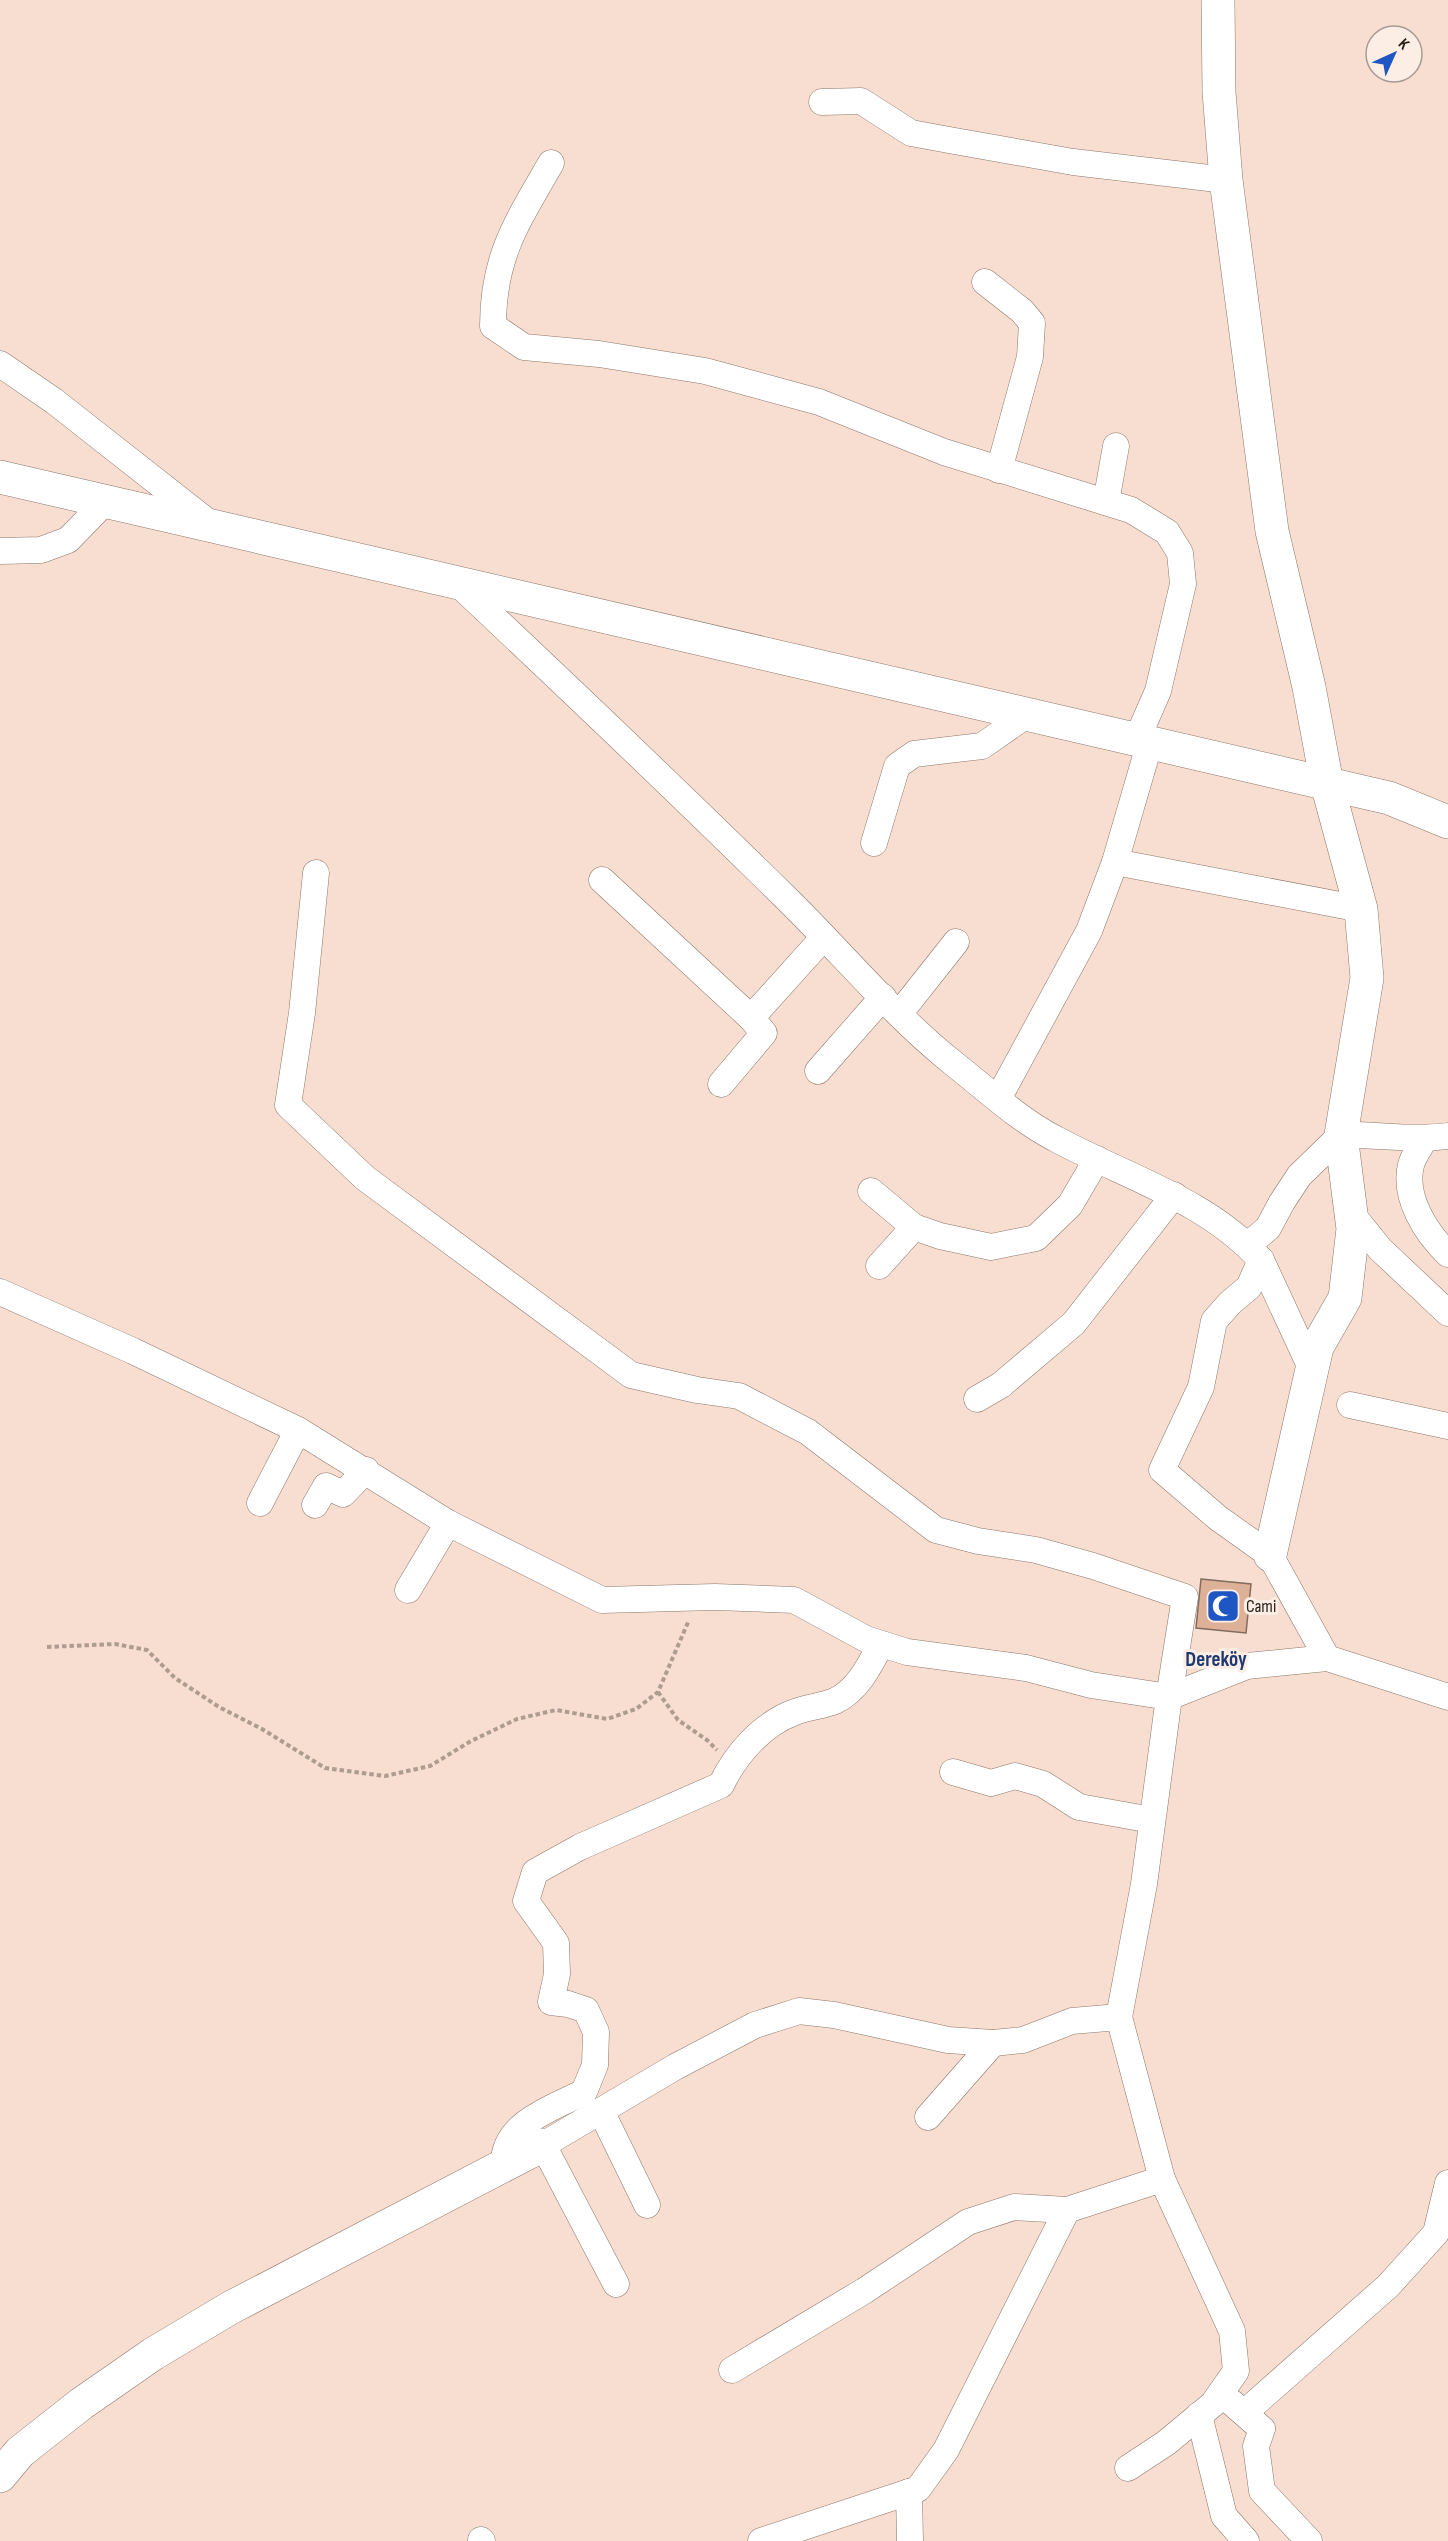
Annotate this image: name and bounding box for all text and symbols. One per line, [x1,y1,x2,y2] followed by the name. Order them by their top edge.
[1364,24,1424,84] north arrow
[1394,35,1413,54] text: K
[1205,1588,1241,1624] mosque icon: Cami
[1246,1596,1276,1617] place label: Cami
[1185,1647,1247,1672] district label: Dereköy

